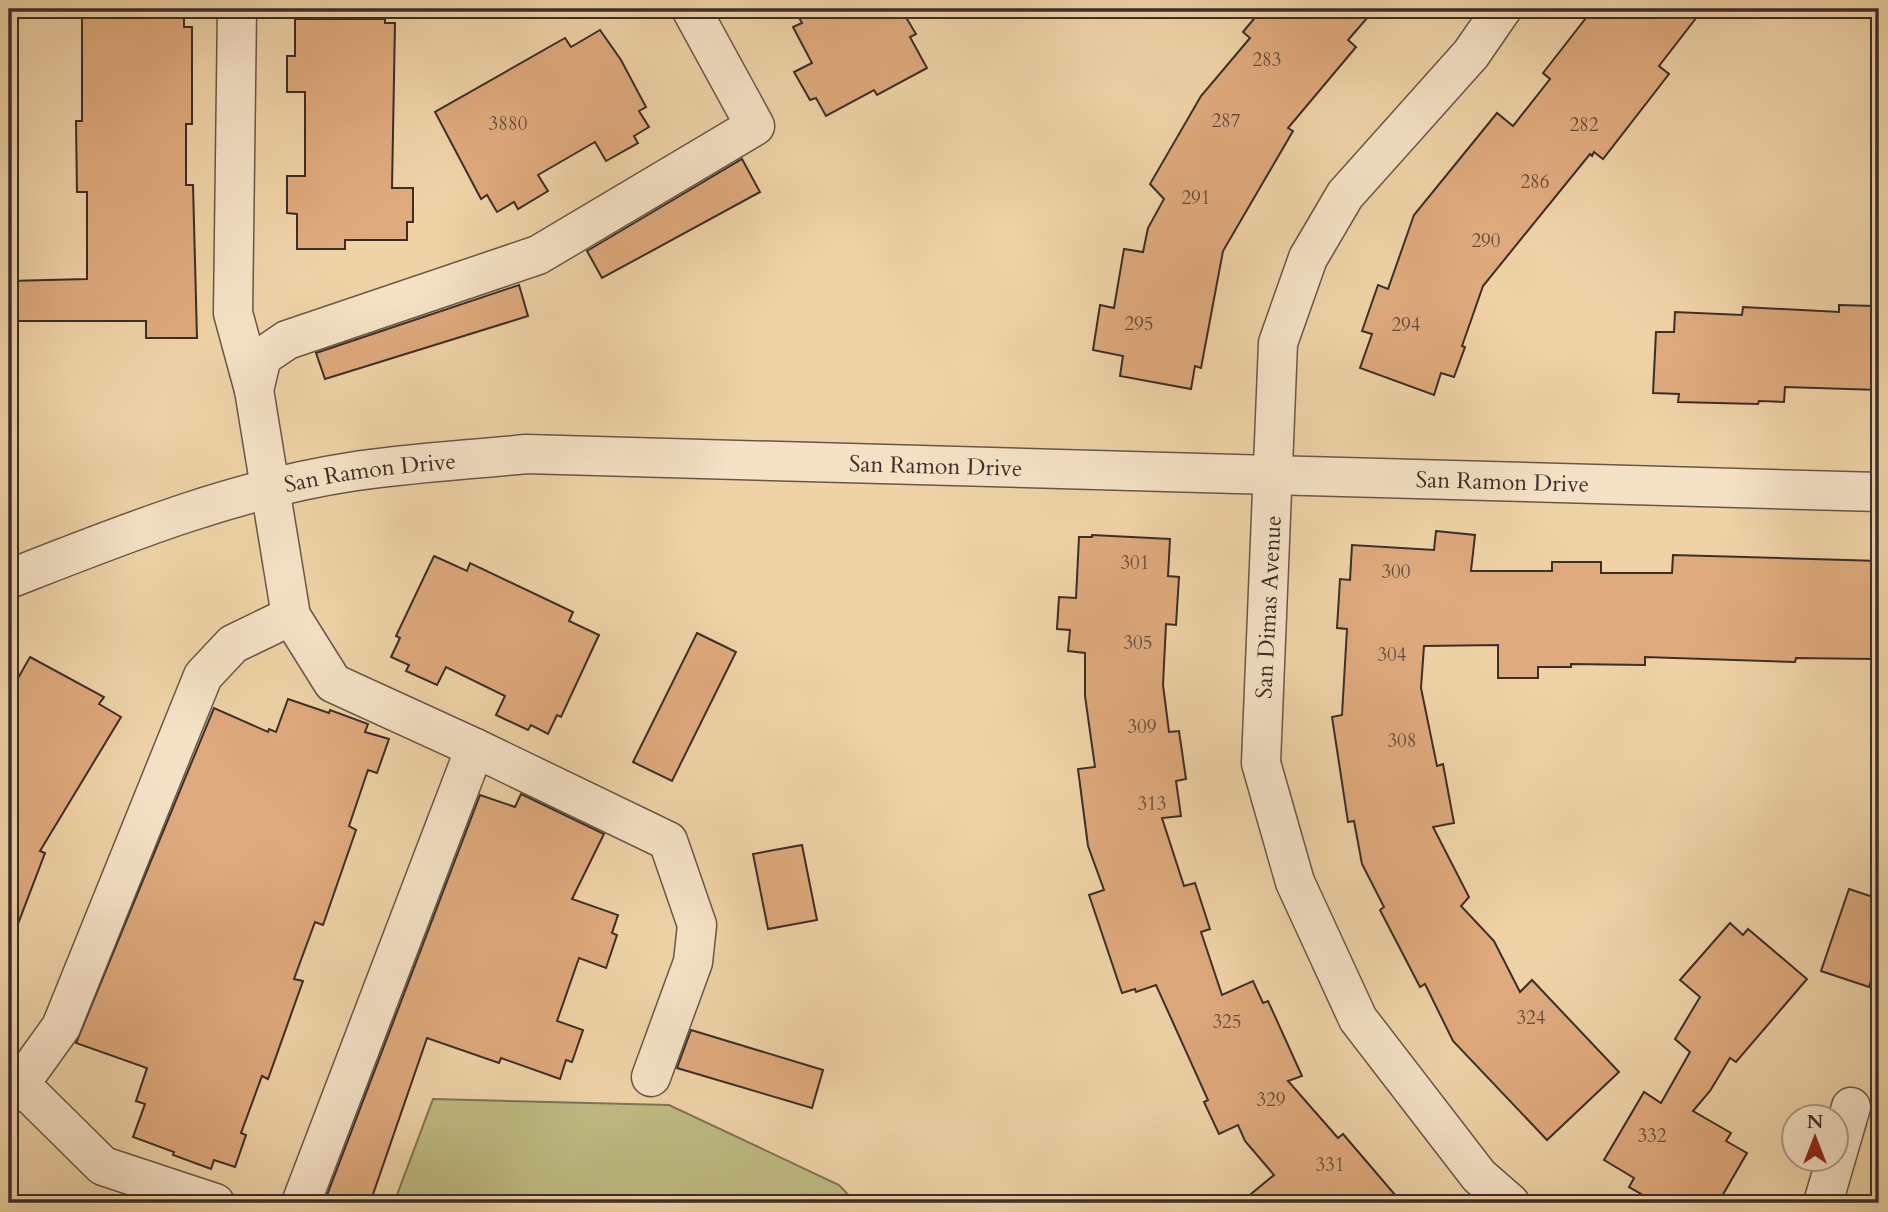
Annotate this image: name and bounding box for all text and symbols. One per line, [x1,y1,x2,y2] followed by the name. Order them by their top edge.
[1252,47,1282,73] house number: 283
[1211,108,1241,134] house number: 287
[489,111,528,137] house number: 3880
[1569,112,1599,138] house number: 282
[1520,169,1550,195] house number: 286
[1181,185,1211,211] house number: 291
[1471,228,1501,254] house number: 290
[1124,311,1154,337] house number: 295
[1391,312,1421,338] house number: 294
[281,445,457,500] street label: San Ramon Drive
[849,448,1023,484] street label: San Ramon Drive
[1415,464,1590,500] street label: San Ramon Drive
[1248,514,1289,700] street label: San Dimas Avenue
[1120,550,1150,576] house number: 301
[1381,559,1411,585] house number: 300
[1123,630,1153,656] house number: 305
[1377,642,1407,668] house number: 304
[1127,714,1157,740] house number: 309
[1387,728,1417,754] house number: 308
[1137,791,1167,817] house number: 313
[1516,1005,1546,1031] house number: 324
[1212,1009,1242,1035] house number: 325
[1256,1087,1286,1113] house number: 329
[1780,1104,1850,1174] north arrow
[1807,1109,1824,1135] text: N
[1637,1123,1667,1149] house number: 332
[1315,1152,1345,1178] house number: 331

